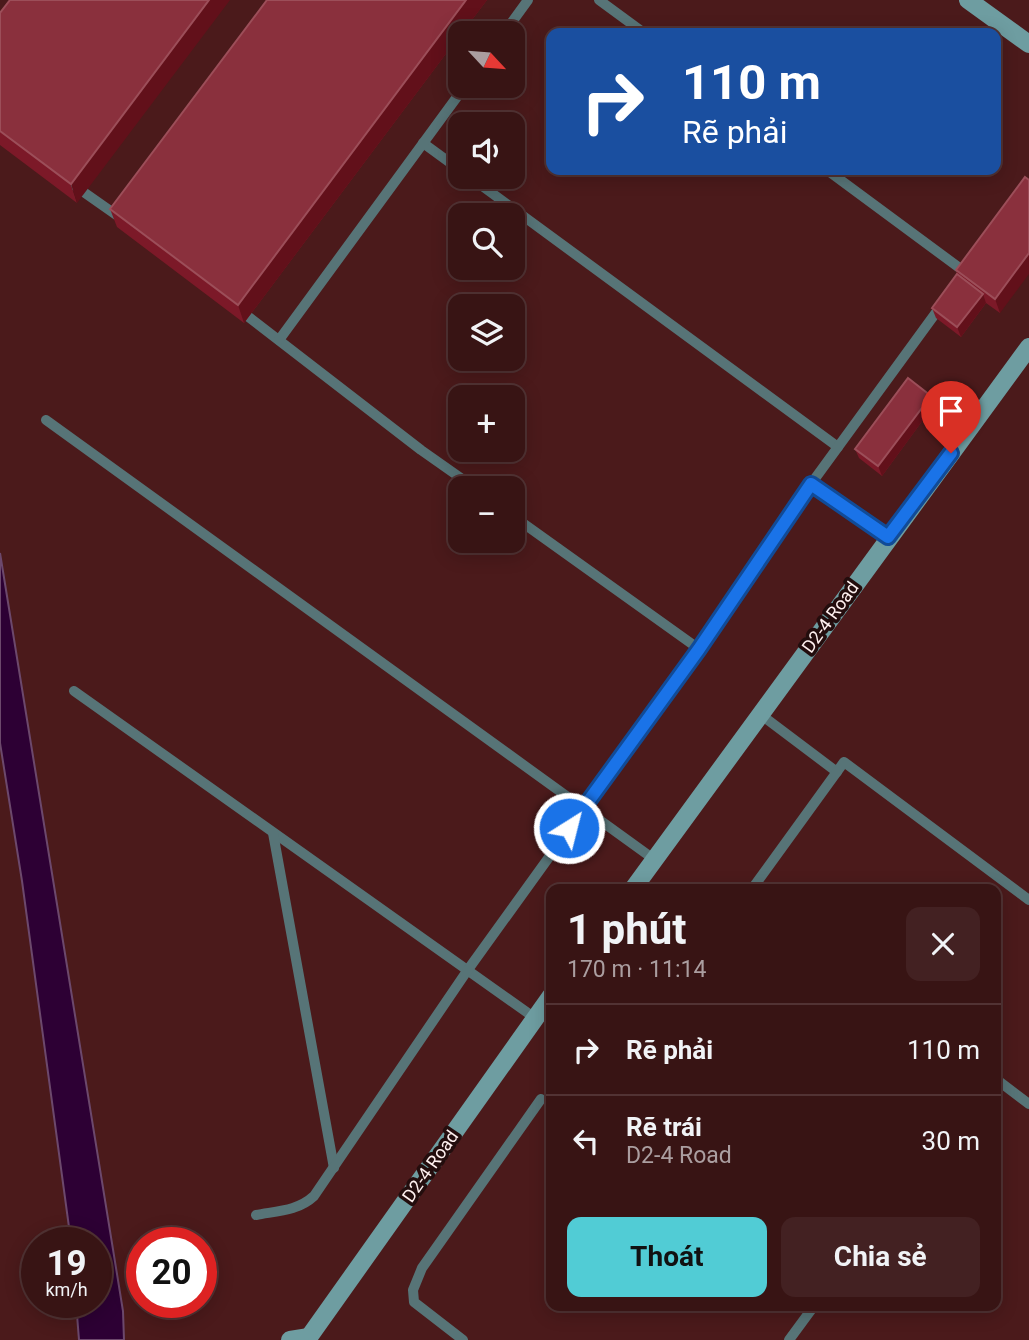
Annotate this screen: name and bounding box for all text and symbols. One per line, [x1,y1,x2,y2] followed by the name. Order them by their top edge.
[448,21,525,98] north arrow
[448,21,525,553] map controls
[682,54,821,111] text: 110 m
[567,56,658,147] icon: right
[448,112,525,189] button: sound
[682,113,787,151] text: Rẽ phải
[448,203,525,280] button: search
[448,294,525,371] button: layers
[921,381,981,453] pin
[448,385,525,462] button: +
[932,392,970,430] icon: arrive
[448,476,525,553] button: −
[797,577,863,657] street label: D2-4 Road
[532,791,606,865] position arrow
[567,905,686,954] text: 1 phút
[906,907,980,981] button: close
[567,956,706,983] text: 170 m · 11:14
[567,1031,605,1069] icon: right
[626,1035,713,1065] text: Rẽ phải
[907,1035,980,1065] text: 110 m
[626,1112,702,1142] text: Rẽ trái
[567,1122,605,1160] icon: left
[398,1126,462,1206] street label: D2-4 Road
[922,1126,980,1156] text: 30 m
[626,1142,732,1169] text: D2-4 Road
[567,1217,767,1297] button: Thoát
[781,1217,980,1297] button: Chia sẻ
[126,1227,217,1318] speed limit sign: 20
[46,1243,87,1284] text: 19
[45,1279,88,1300] text: km/h

